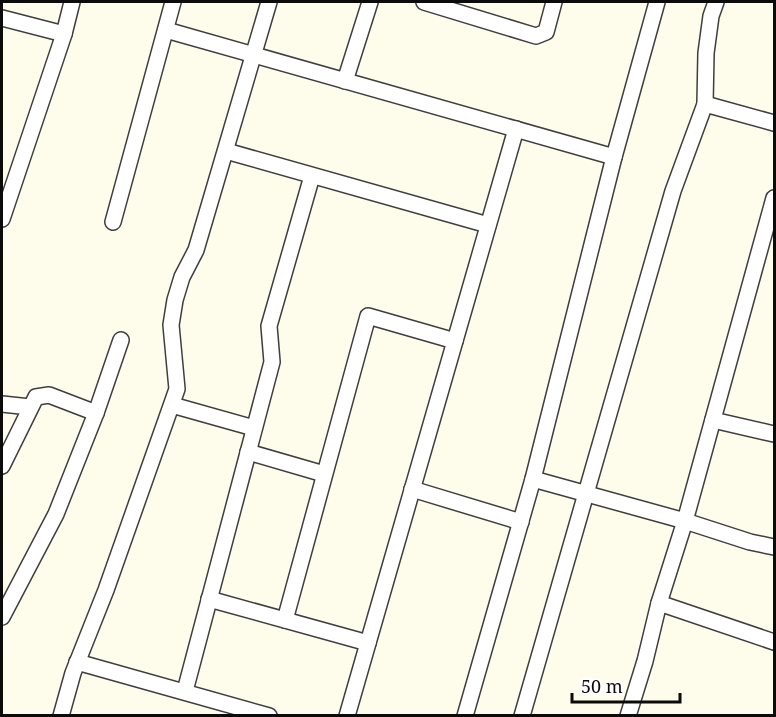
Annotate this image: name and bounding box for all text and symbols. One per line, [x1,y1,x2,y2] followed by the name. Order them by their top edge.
[572,666,680,704] scale bar
[581,674,623,698] text: 50 m

